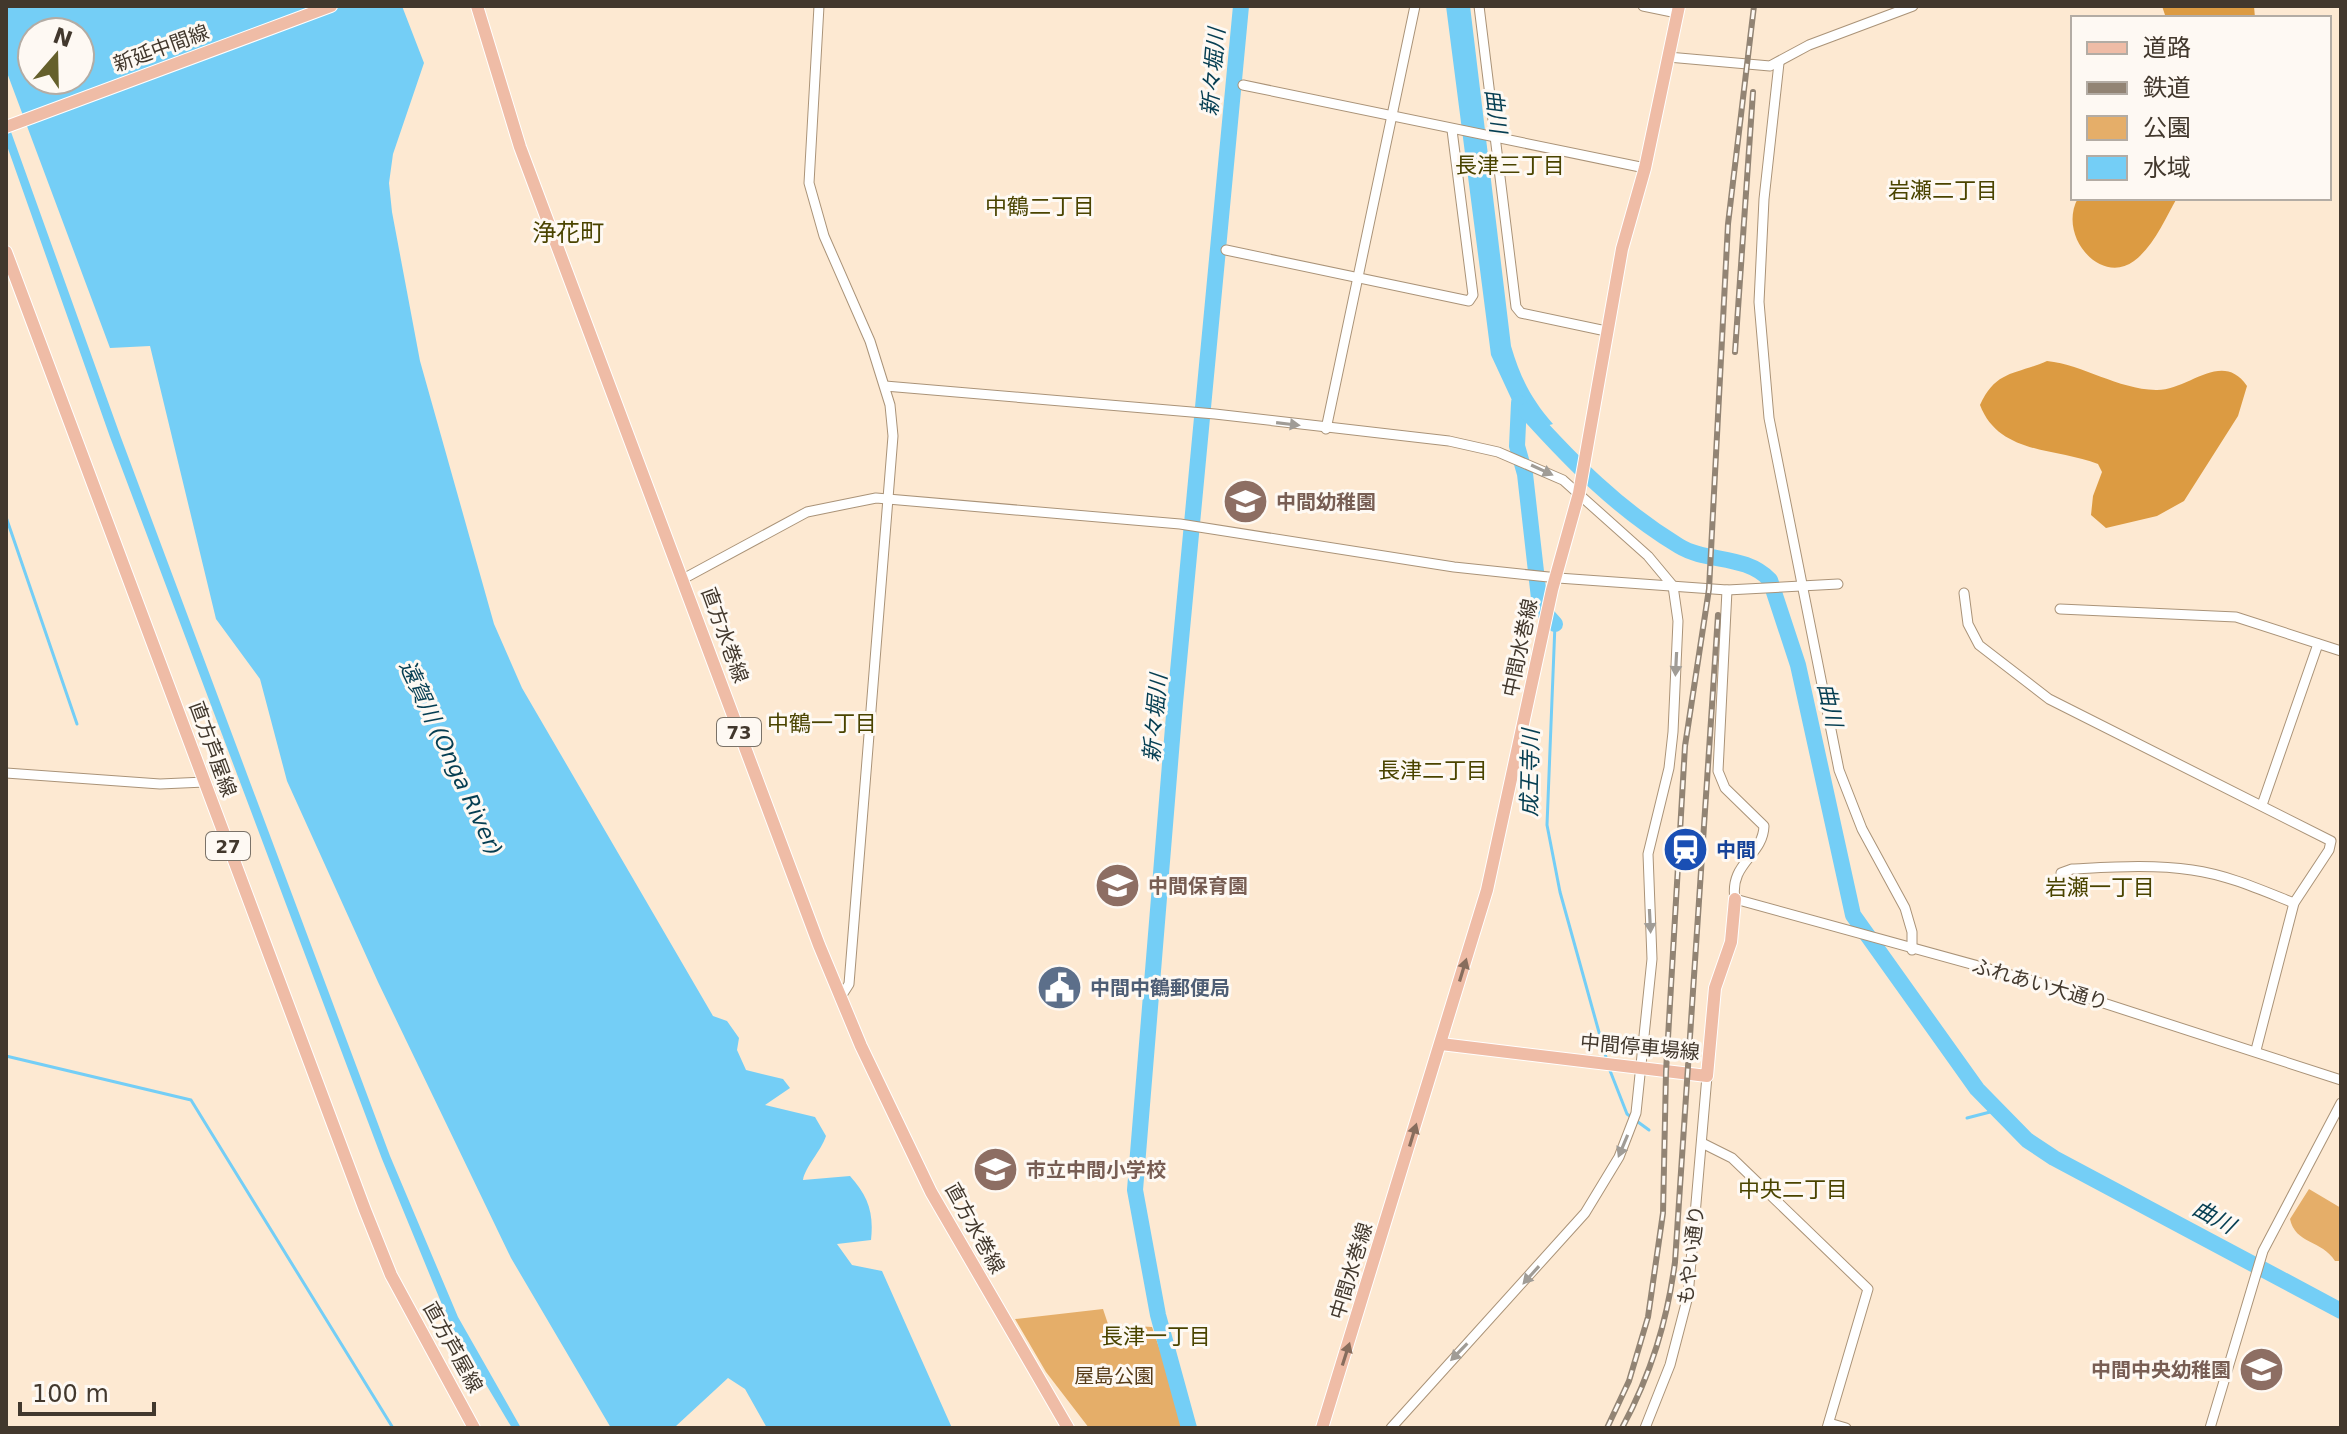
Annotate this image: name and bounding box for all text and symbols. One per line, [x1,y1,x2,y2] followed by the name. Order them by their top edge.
[16,16,96,96] north arrow
[2071,16,2331,200] legend
[110,20,212,76] street label: 新延中間線
[50,23,76,53] text: N
[1197,25,1229,117] water label: 新々堀川
[2143,34,2191,62] text: 道路
[2143,74,2191,102] text: 鉄道
[1481,88,1511,136] water label: 曲川
[2143,114,2191,142] text: 公園
[1455,153,1565,178] district label: 長津三丁目
[2143,154,2191,182] text: 水域
[1888,178,1998,203] district label: 岩瀬二丁目
[985,194,1095,219] district label: 中鶴二丁目
[532,219,604,247] district label: 浄花町
[1276,417,1301,430] one-way arrow
[1531,463,1554,476] one-way arrow
[1221,478,1269,526] school or university icon: 中間幼稚園
[1276,490,1376,514] place label: 中間幼稚園
[697,584,753,686] street label: 直方水巻線
[1498,597,1542,699] street label: 中間水巻線
[1670,652,1683,677] one-way arrow
[395,656,507,860] water label: 遠賀川 (Onga River)
[1139,671,1171,763] water label: 新々堀川
[1813,681,1847,731] water label: 曲川
[185,698,241,800] street label: 直方芦屋線
[767,711,877,736] district label: 中鶴一丁目
[717,718,761,746] road number: 73
[1517,727,1543,817] water label: 成王寺川
[1378,758,1488,783] district label: 長津二丁目
[1661,826,1709,874] station icon: 中間
[206,832,250,860] road number: 27
[1716,838,1756,862] place label: 中間
[1093,862,1141,910] school or university icon: 中間保育園
[1148,874,1248,898] place label: 中間保育園
[2045,875,2155,900] district label: 岩瀬一丁目
[1644,909,1657,934] one-way arrow
[1969,953,2111,1015] street label: ふれあい大通り
[1457,957,1470,981] one-way arrow
[1035,964,1083,1012] public building icon: 中間中鶴郵便局
[1090,976,1230,1000] place label: 中間中鶴郵便局
[1579,1030,1701,1064] street label: 中間停車場線
[1407,1122,1420,1146] one-way arrow
[1617,1134,1630,1158] one-way arrow
[971,1146,1019,1194] school or university icon: 市立中間小学校
[1026,1158,1166,1182] place label: 市立中間小学校
[1738,1177,1848,1202] district label: 中央二丁目
[940,1178,1010,1278] street label: 直方水巻線
[2189,1195,2241,1240] water label: 曲川
[1673,1204,1709,1306] street label: もやい通り
[1325,1220,1377,1322] street label: 中間水巻線
[1523,1266,1541,1285] one-way arrow
[418,1297,488,1397] street label: 直方芦屋線
[1101,1324,1211,1349] district label: 長津一丁目
[1340,1341,1353,1365] one-way arrow
[1450,1342,1469,1361] one-way arrow
[2238,1346,2286,1394] school or university icon: 中間中央幼稚園
[2091,1358,2231,1382] place label: 中間中央幼稚園
[1074,1364,1154,1388] park label: 屋島公園
[20,1366,154,1416] scale bar
[32,1380,109,1408] text: 100 m

